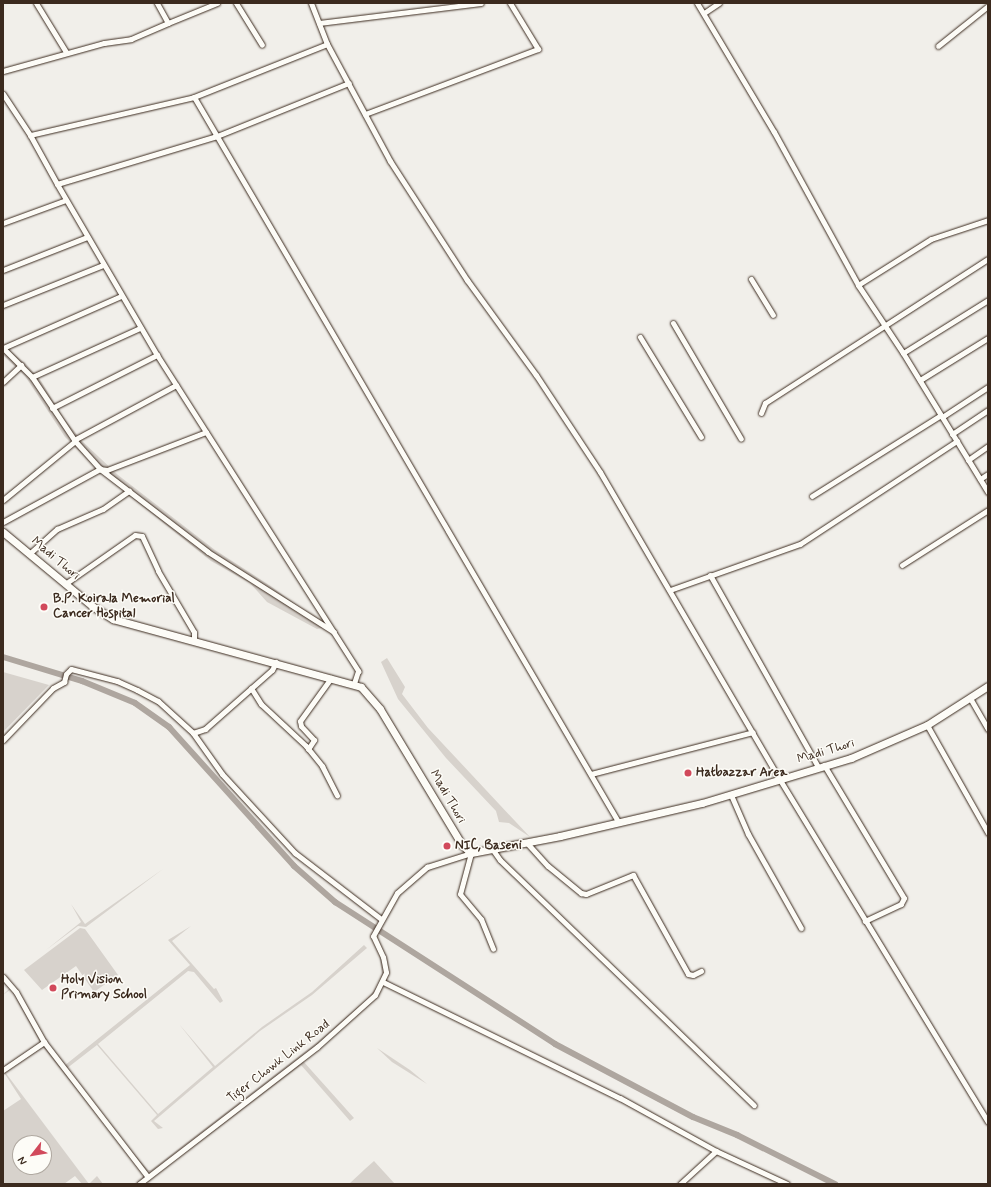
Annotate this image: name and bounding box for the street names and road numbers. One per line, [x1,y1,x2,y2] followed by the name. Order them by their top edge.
[28,534,82,584] street label: Madi Thori
[796,736,856,768] street label: Madi Thori
[426,768,468,826] street label: Madi Thori
[225,1017,333,1107] street label: Tiger Chowk Link Road

